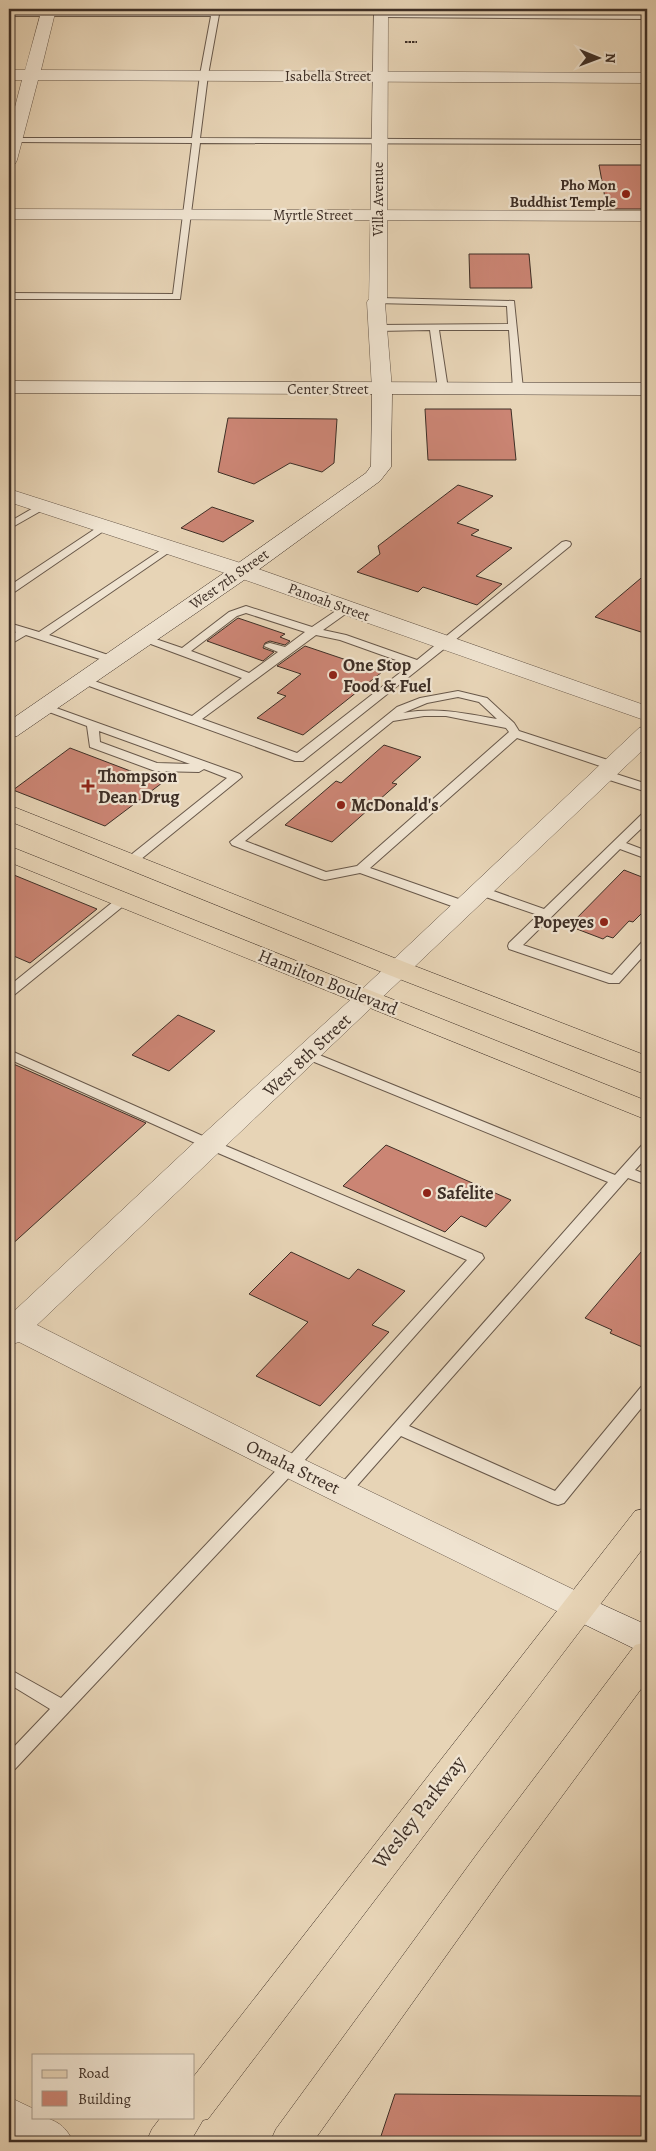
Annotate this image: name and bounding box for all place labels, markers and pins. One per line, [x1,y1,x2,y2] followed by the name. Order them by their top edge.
[510,175,617,212] place label: Pho Mon Buddhist Temple
[620,188,632,200] marker: Pho Mon Buddhist Temple
[343,653,432,698] place label: One Stop Food & Fuel
[327,669,339,681] marker: One Stop Food & Fuel
[98,764,180,809] place label: Thompson Dean Drug
[82,780,94,792] marker: Thompson Dean Drug
[351,793,439,817] place label: McDonald's
[335,799,347,811] marker: McDonald's
[533,910,594,934] place label: Popeyes
[598,916,610,928] marker: Popeyes
[437,1181,494,1205] place label: Safelite
[421,1187,433,1199] marker: Safelite

